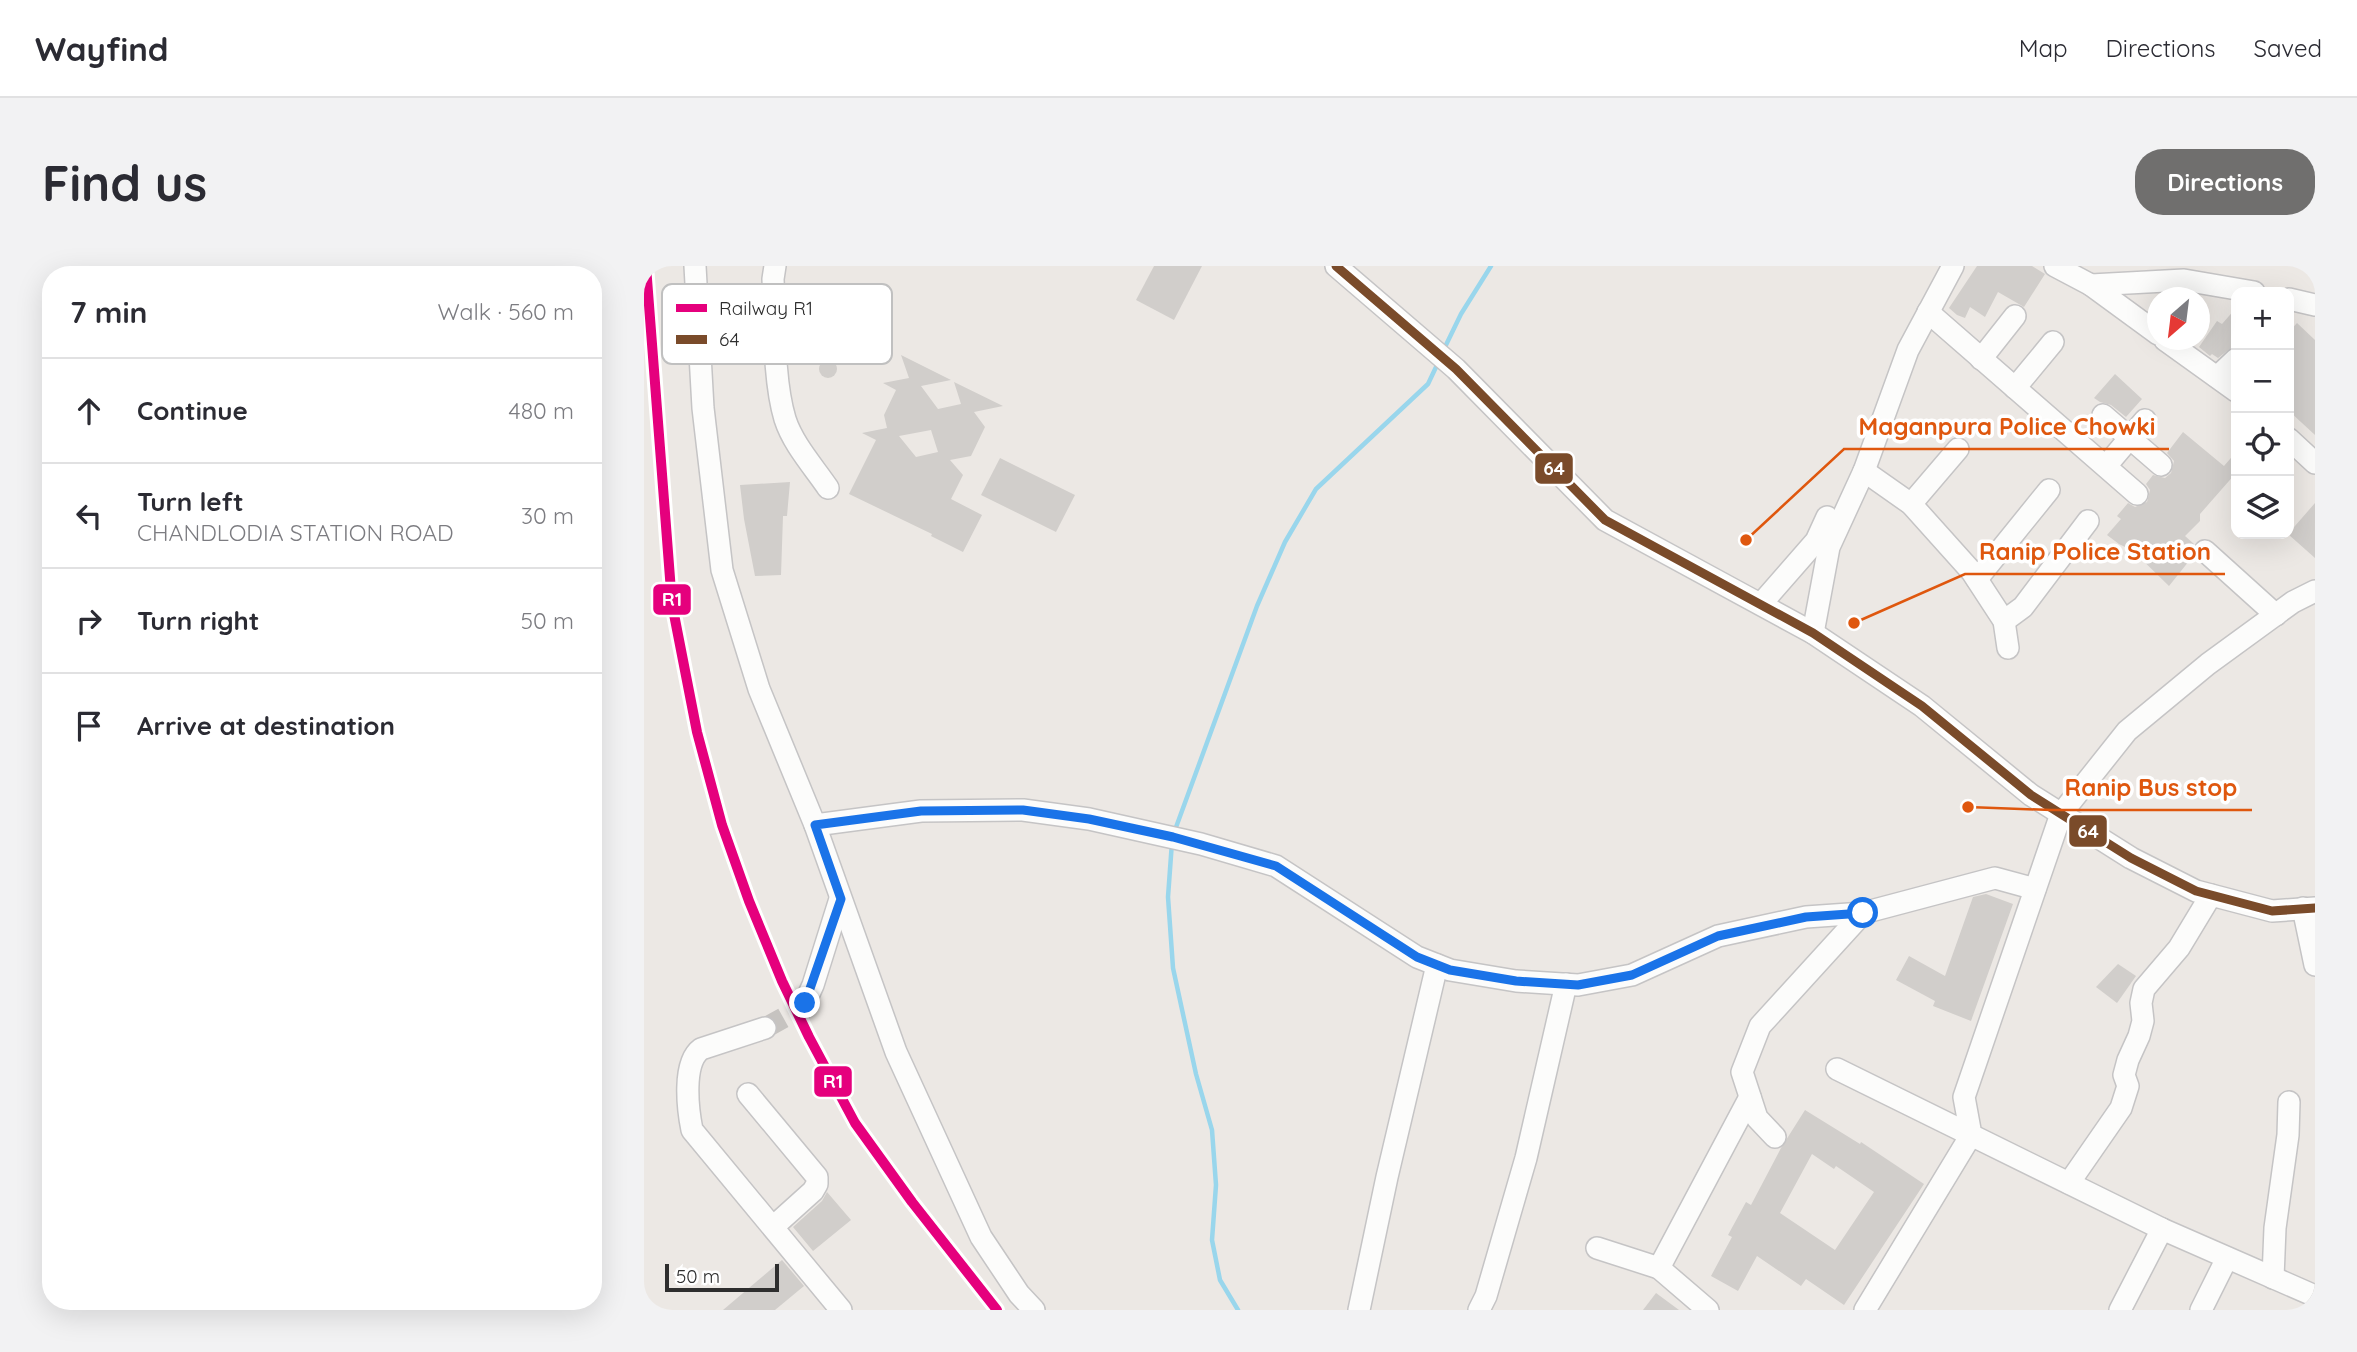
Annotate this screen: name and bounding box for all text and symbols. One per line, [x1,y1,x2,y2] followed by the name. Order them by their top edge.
[35,28,169,69] text: Wayfind
[2019,33,2068,63] text: Map
[2106,33,2216,63] text: Directions
[2254,33,2322,63] text: Saved
[2135,149,2315,215] button: Directions
[42,152,207,213] text: Find us
[662,284,892,364] legend
[2147,287,2210,350] north arrow
[2231,287,2294,539] map controls
[2231,287,2294,350] button: +
[70,293,148,331] text: 7 min
[719,296,813,320] text: Railway R1
[438,297,574,326] text: Walk · 560 m
[719,327,740,351] text: 64
[2231,350,2294,413] button: −
[70,392,108,430] icon: ahead
[137,394,248,427] text: Continue
[509,396,574,425] text: 480 m
[1844,404,2169,449] callout: Maganpura Police Chowki
[1859,411,2155,441] text: Maganpura Police Chowki
[2231,413,2294,476] button: locate
[1534,452,1574,485] line badge: 64
[1543,456,1565,480] text: 64
[2231,476,2294,539] button: layers
[137,485,244,518] text: Turn left
[70,497,108,535] icon: left
[521,501,574,530] text: 30 m
[137,518,454,547] text: CHANDLODIA STATION ROAD
[1965,529,2225,574] callout: Ranip Police Station
[1979,536,2211,566] text: Ranip Police Station
[652,583,692,616] line badge: R1
[662,587,682,611] text: R1
[70,602,108,640] icon: right
[137,604,259,637] text: Turn right
[521,606,574,635] text: 50 m
[70,707,108,745] icon: arrive
[137,709,395,742] text: Arrive at destination
[2051,765,2252,810] callout: Ranip Bus stop
[2065,772,2237,802] text: Ranip Bus stop
[2068,814,2108,848] line badge: 64
[2077,819,2099,843] text: 64
[1847,897,1878,928] route start
[789,987,820,1018] route end
[813,1065,853,1098] line badge: R1
[823,1069,843,1093] text: R1
[665,1261,779,1293] scale bar
[676,1264,720,1288] text: 50 m

